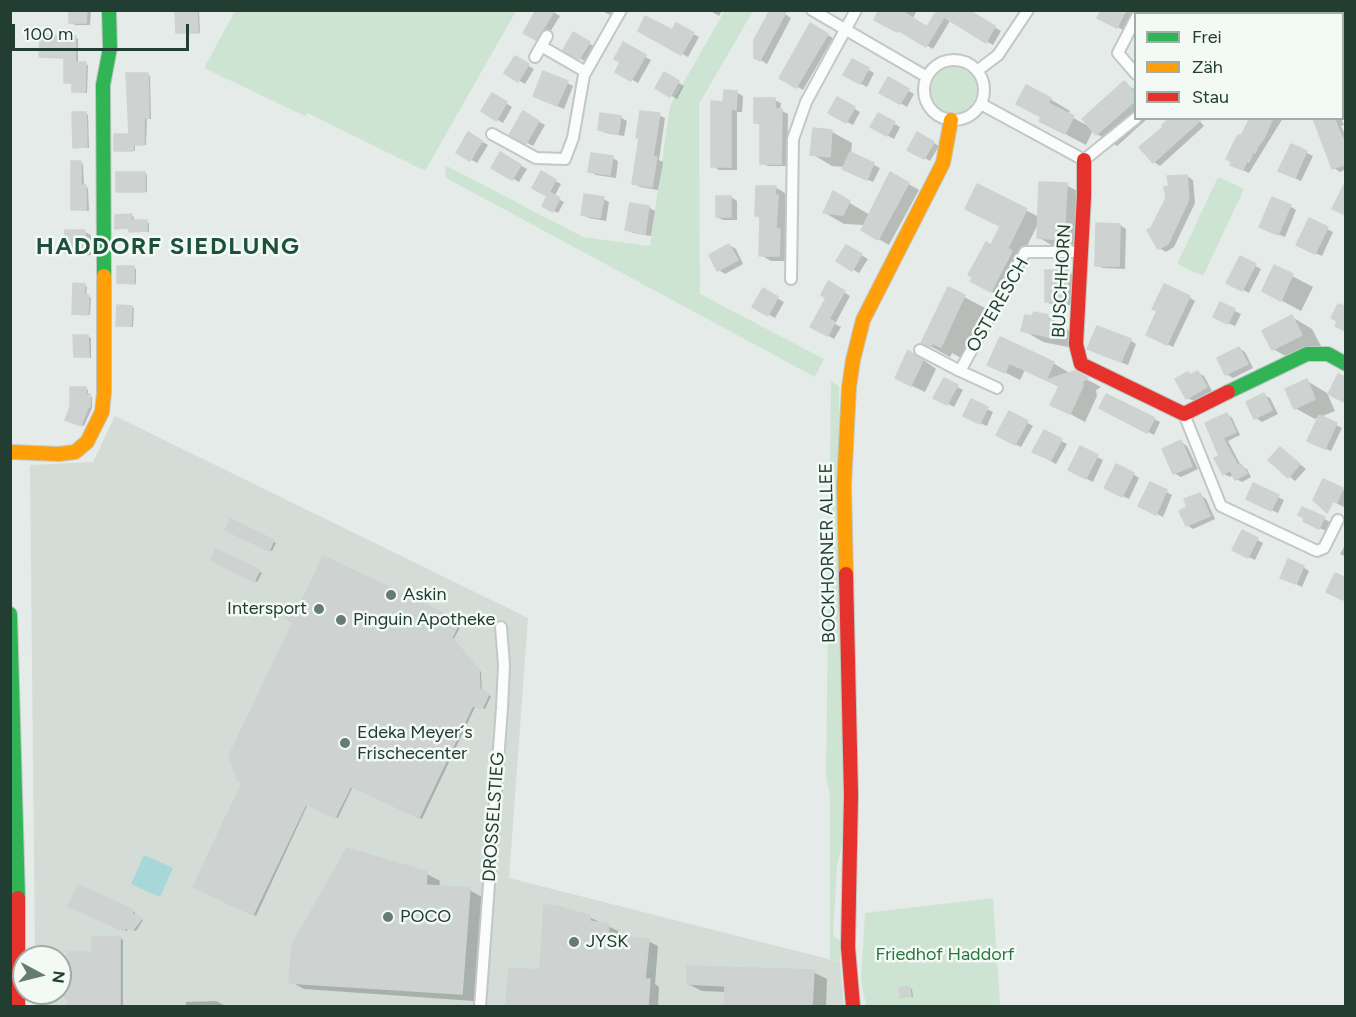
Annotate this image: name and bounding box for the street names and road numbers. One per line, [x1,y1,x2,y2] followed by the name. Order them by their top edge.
[1048,224,1076,338] street label: BUSCHHORN
[962,254,1034,356] street label: OSTERESCH
[816,463,840,643] street label: BOCKHORNER ALLEE
[479,751,509,883] street label: DROSSELSTIEG

